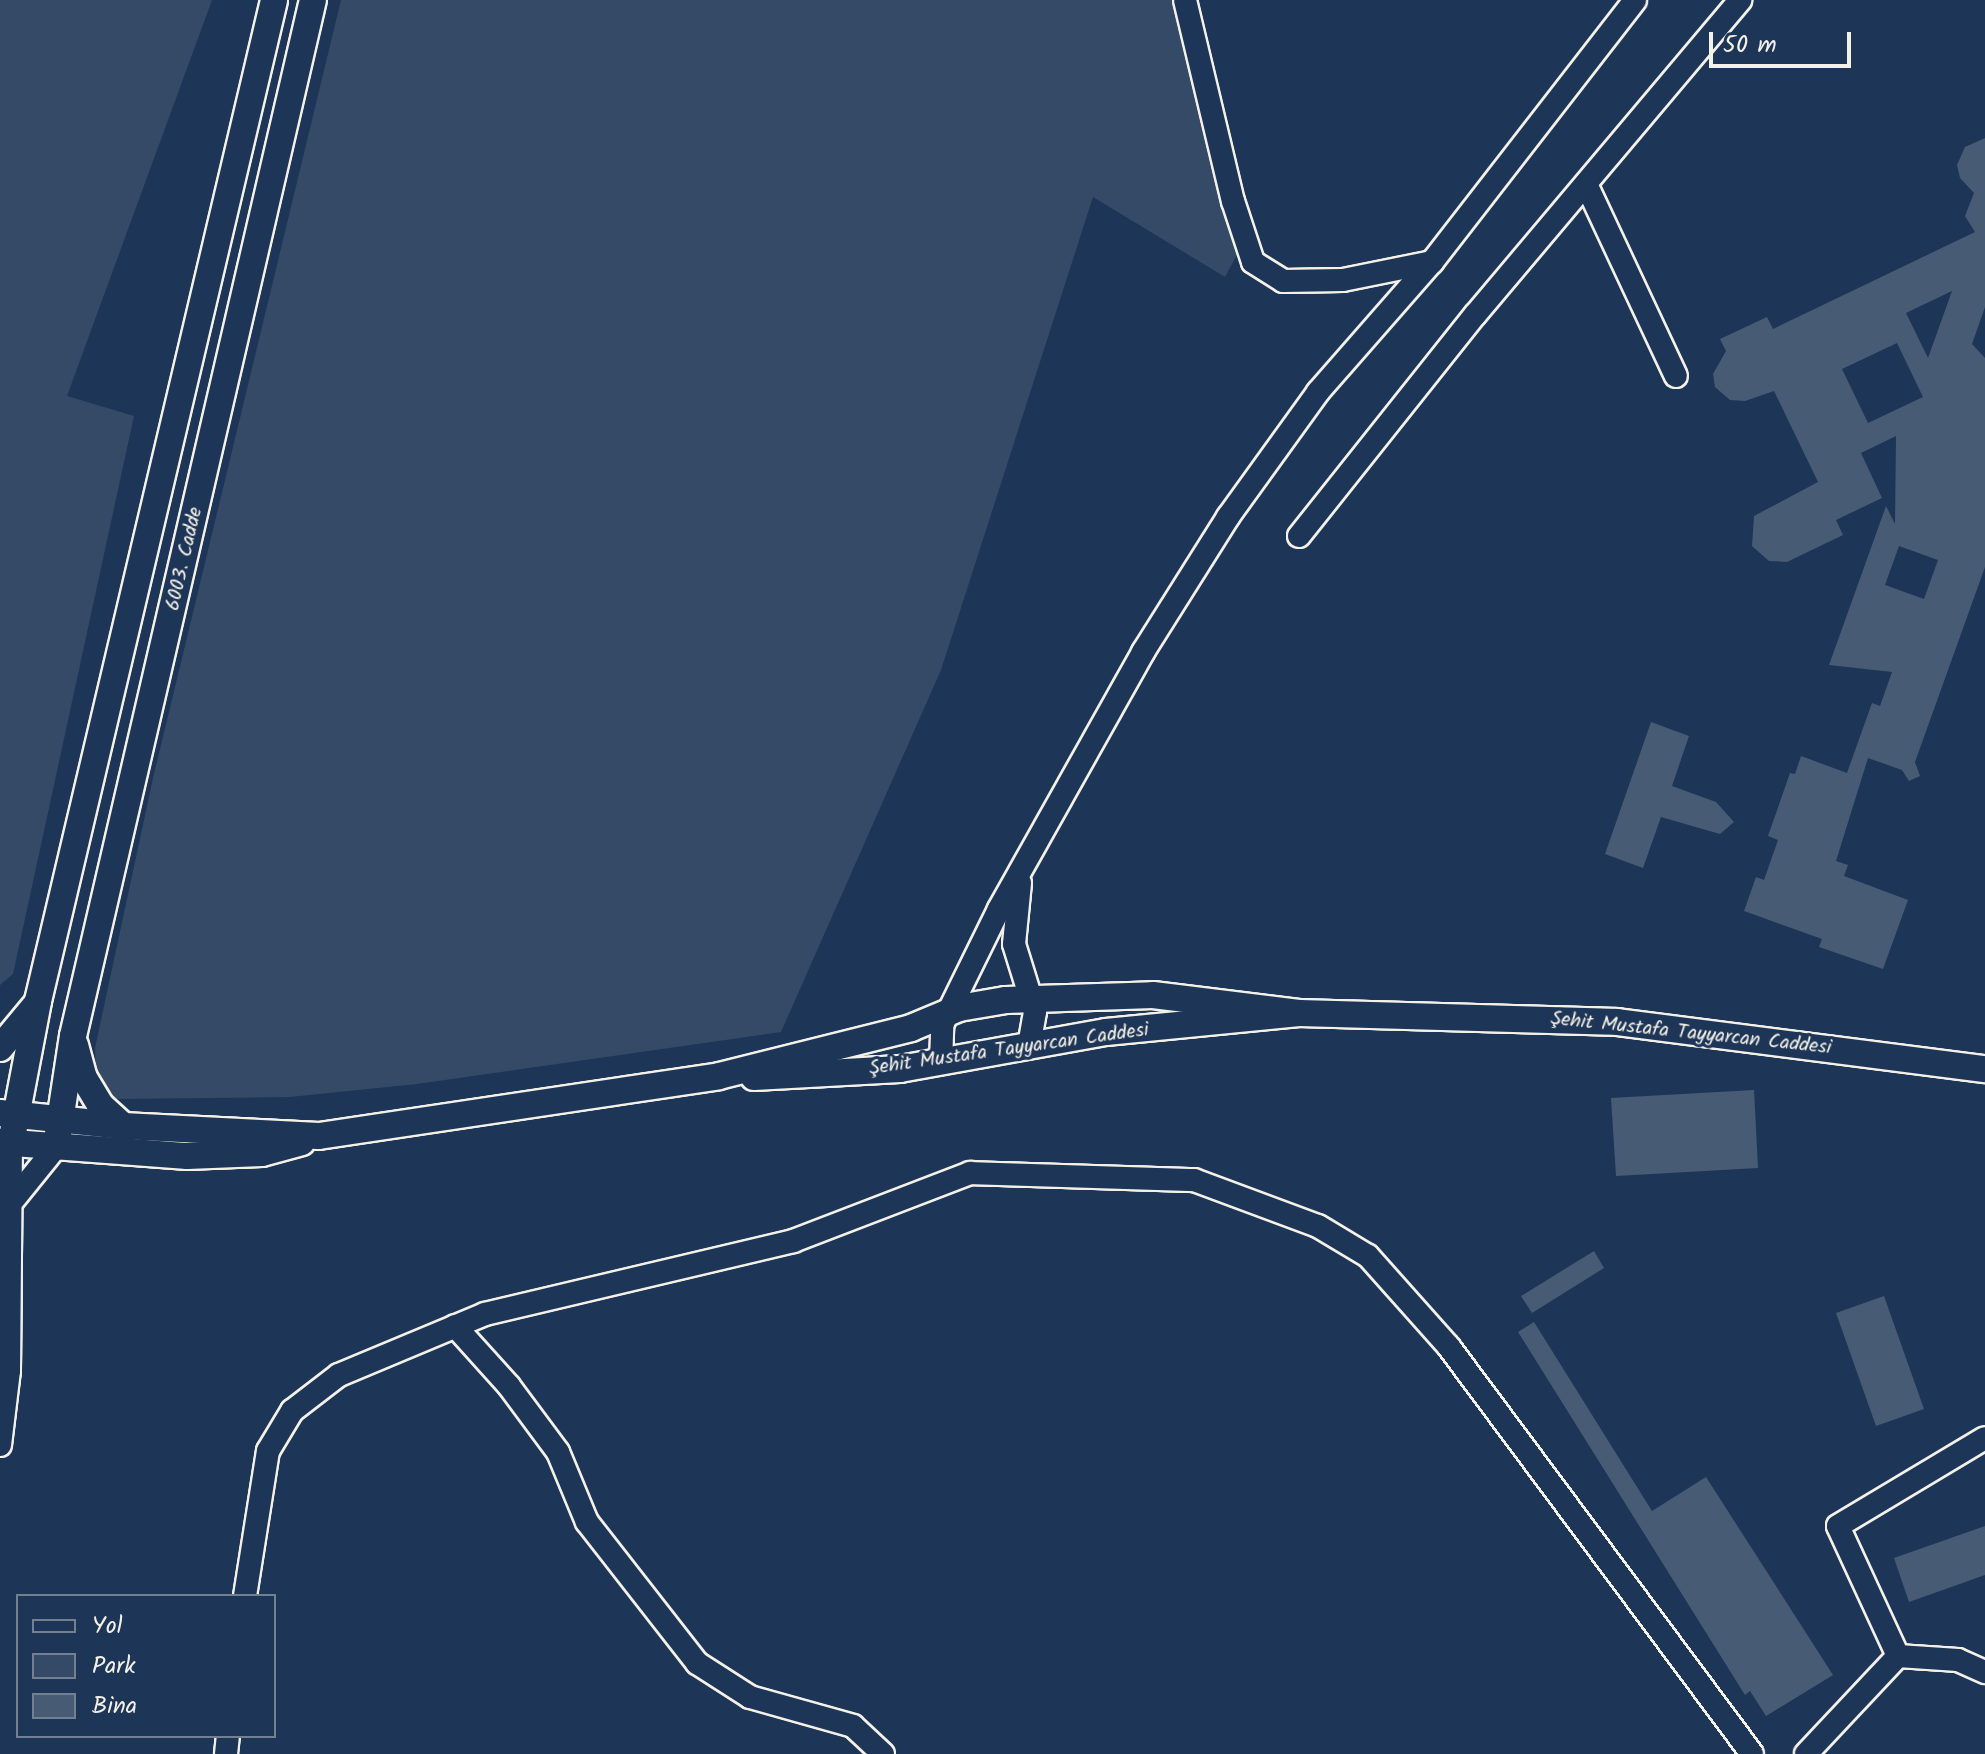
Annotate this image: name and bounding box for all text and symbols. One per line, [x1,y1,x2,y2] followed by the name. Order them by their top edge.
[1713,16,1855,66] scale bar
[1723,26,1777,65] text: 50 m
[161,505,209,613] street label: 6003. Cadde
[1549,1007,1833,1061] street label: Şehit Mustafa Tayyarcan Caddesi
[868,1018,1150,1082] street label: Şehit Mustafa Tayyarcan Caddesi
[16,1594,276,1738] legend
[92,1607,123,1646] text: Yol
[92,1647,136,1686] text: Park
[92,1687,137,1726] text: Bina

